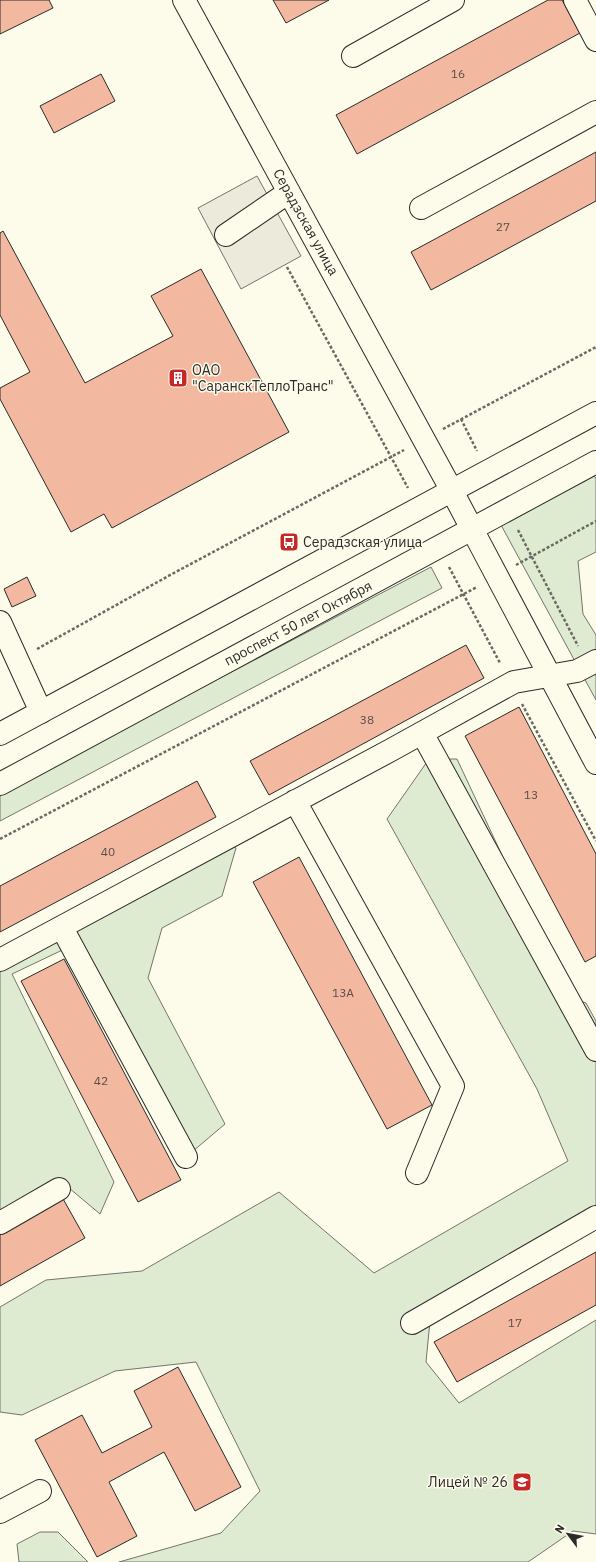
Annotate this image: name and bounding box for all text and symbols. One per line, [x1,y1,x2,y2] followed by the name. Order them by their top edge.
[451,66,465,81] house number: 16
[269,165,343,279] street label: Серадзская улица
[496,219,510,234] house number: 27
[192,361,334,395] place label: ОАО "СаранскТеплоТранс"
[167,367,189,389] building icon: ОАО "СаранскТеплоТранс"
[278,531,300,553] bus stop icon: Серадзская улица
[303,533,423,551] place label: Серадзская улица
[221,576,375,670] street label: проспект 50 лет Октября
[360,712,374,727] house number: 38
[524,787,538,802] house number: 13
[101,844,115,859] house number: 40
[332,985,354,1000] house number: 13А
[94,1073,108,1088] house number: 42
[508,1315,522,1330] house number: 17
[511,1471,533,1493] school or university icon: Лицей № 26
[428,1473,508,1491] place label: Лицей № 26
[548,1514,588,1554] north arrow
[551,1522,568,1536] text: N

